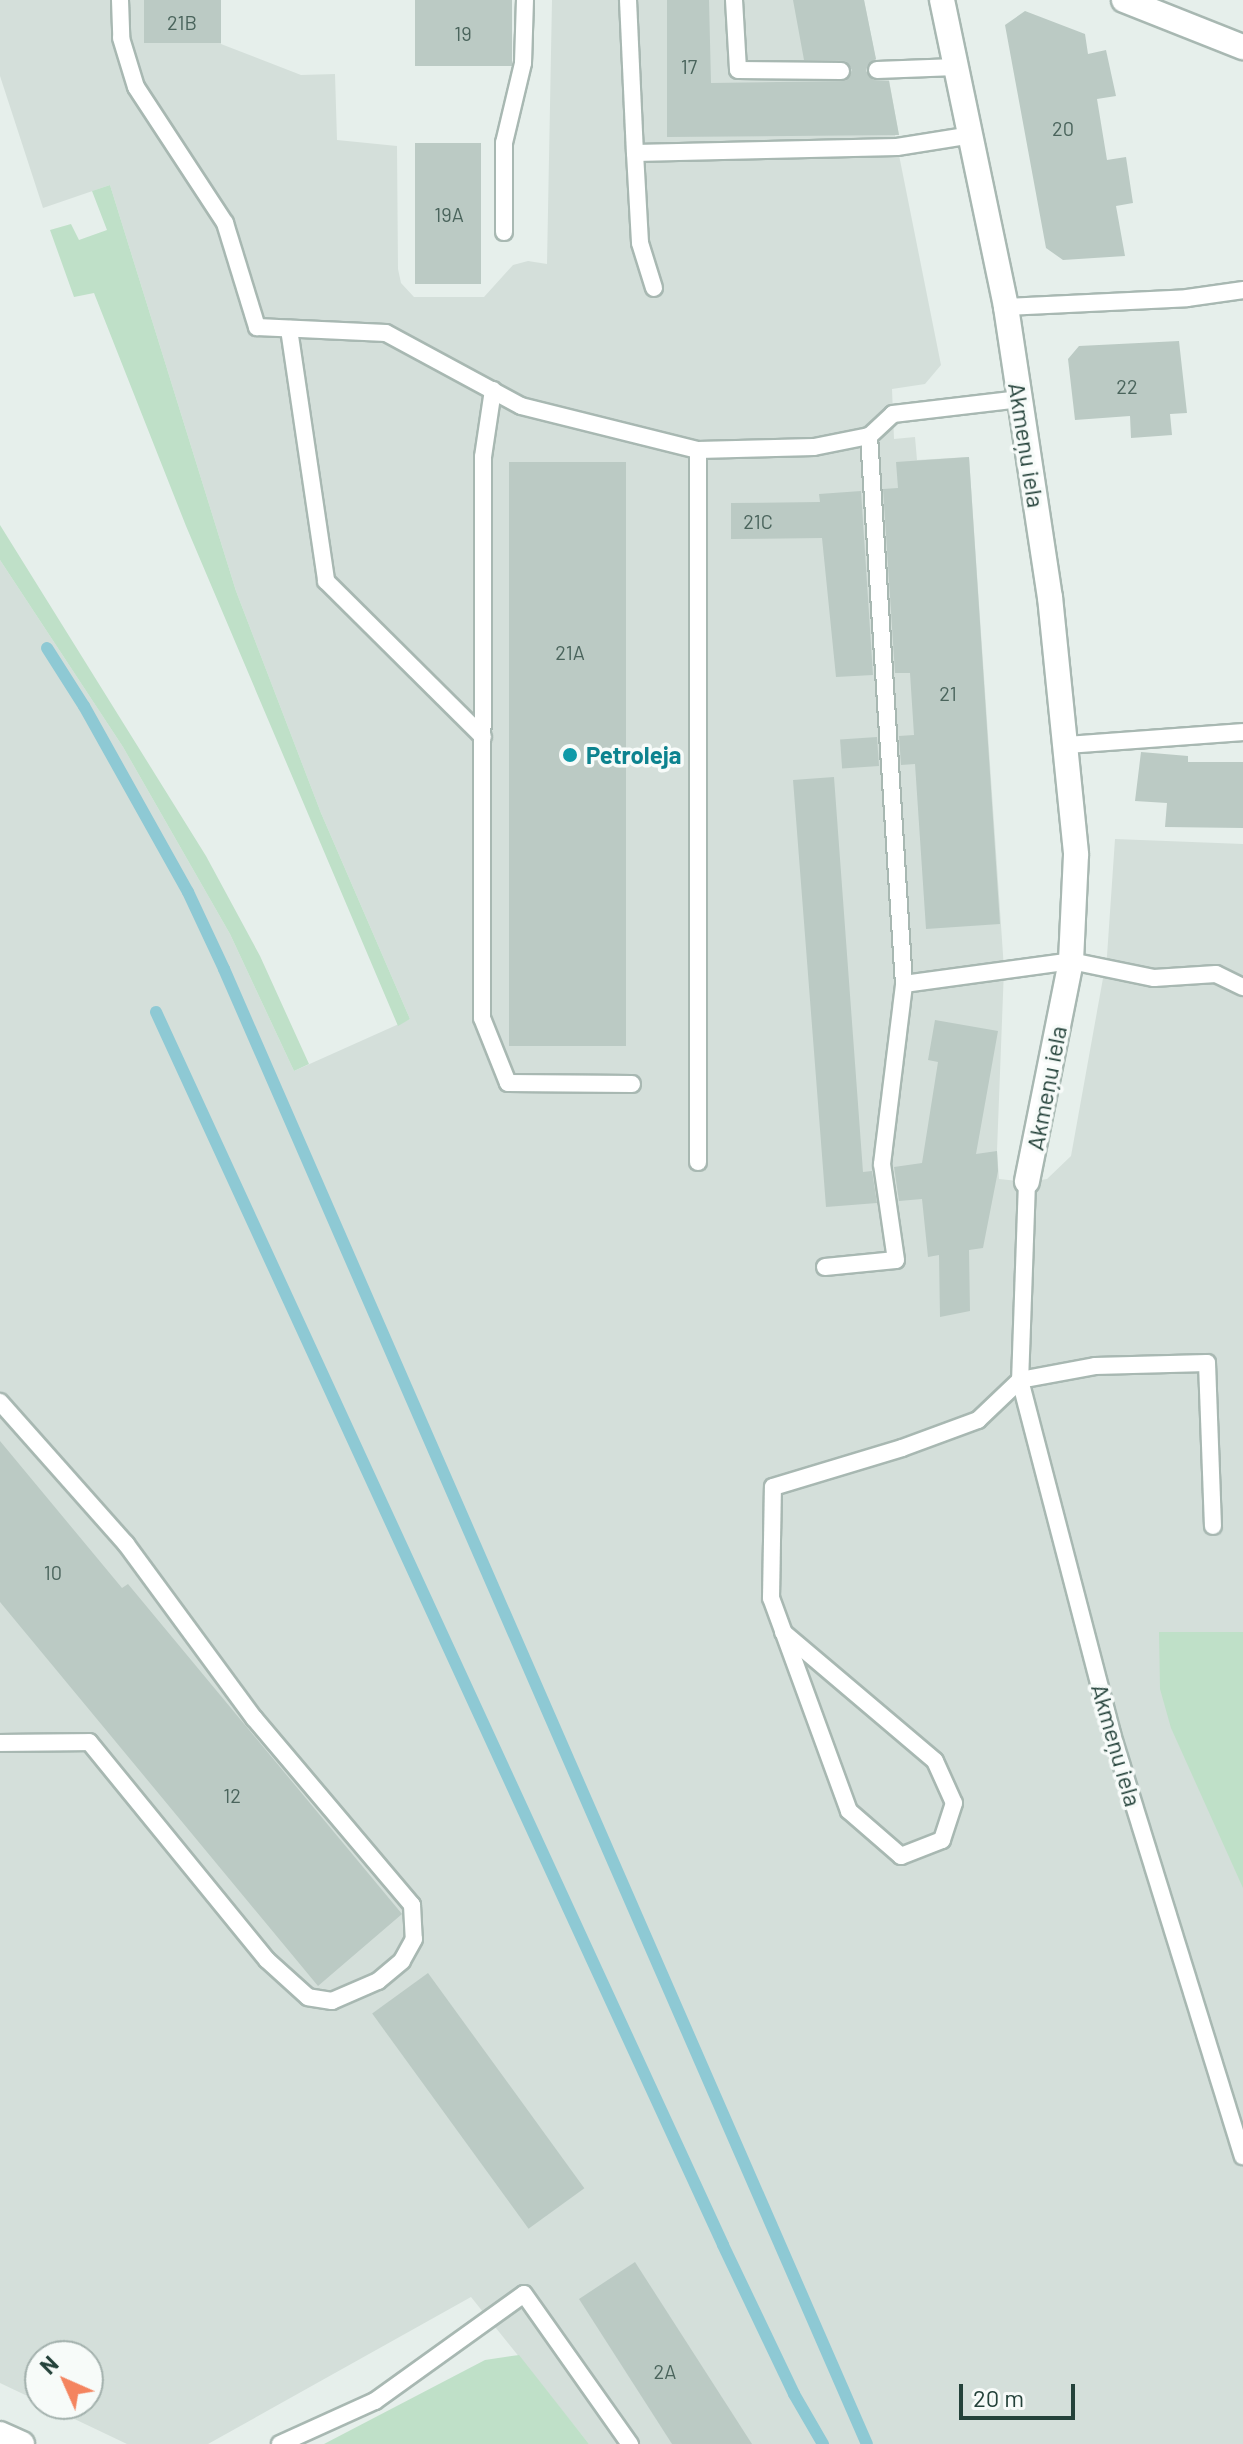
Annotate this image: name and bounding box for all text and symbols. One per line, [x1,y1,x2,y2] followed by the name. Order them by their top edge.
[167,10,197,34] house number: 21B
[454,21,472,45] house number: 19
[681,54,697,78] house number: 17
[1052,116,1074,140] house number: 20
[434,202,464,226] house number: 19A
[1116,374,1138,398] house number: 22
[1003,380,1051,510] street label: Akmeņu iela
[743,509,773,533] house number: 21C
[555,640,585,664] house number: 21A
[939,681,957,705] house number: 21
[586,741,682,769] place label: Petroleja
[561,746,579,764] marker: Petroleja
[1020,1023,1072,1153] street label: Akmeņu iela
[44,1560,62,1584] house number: 10
[1086,1680,1148,1810] street label: Akmeņu iela
[223,1783,241,1807] house number: 12
[24,2340,104,2420] north arrow
[34,2350,63,2379] text: N
[654,2359,676,2383] house number: 2A
[963,2368,1079,2418] scale bar
[973,2383,1024,2412] text: 20 m

